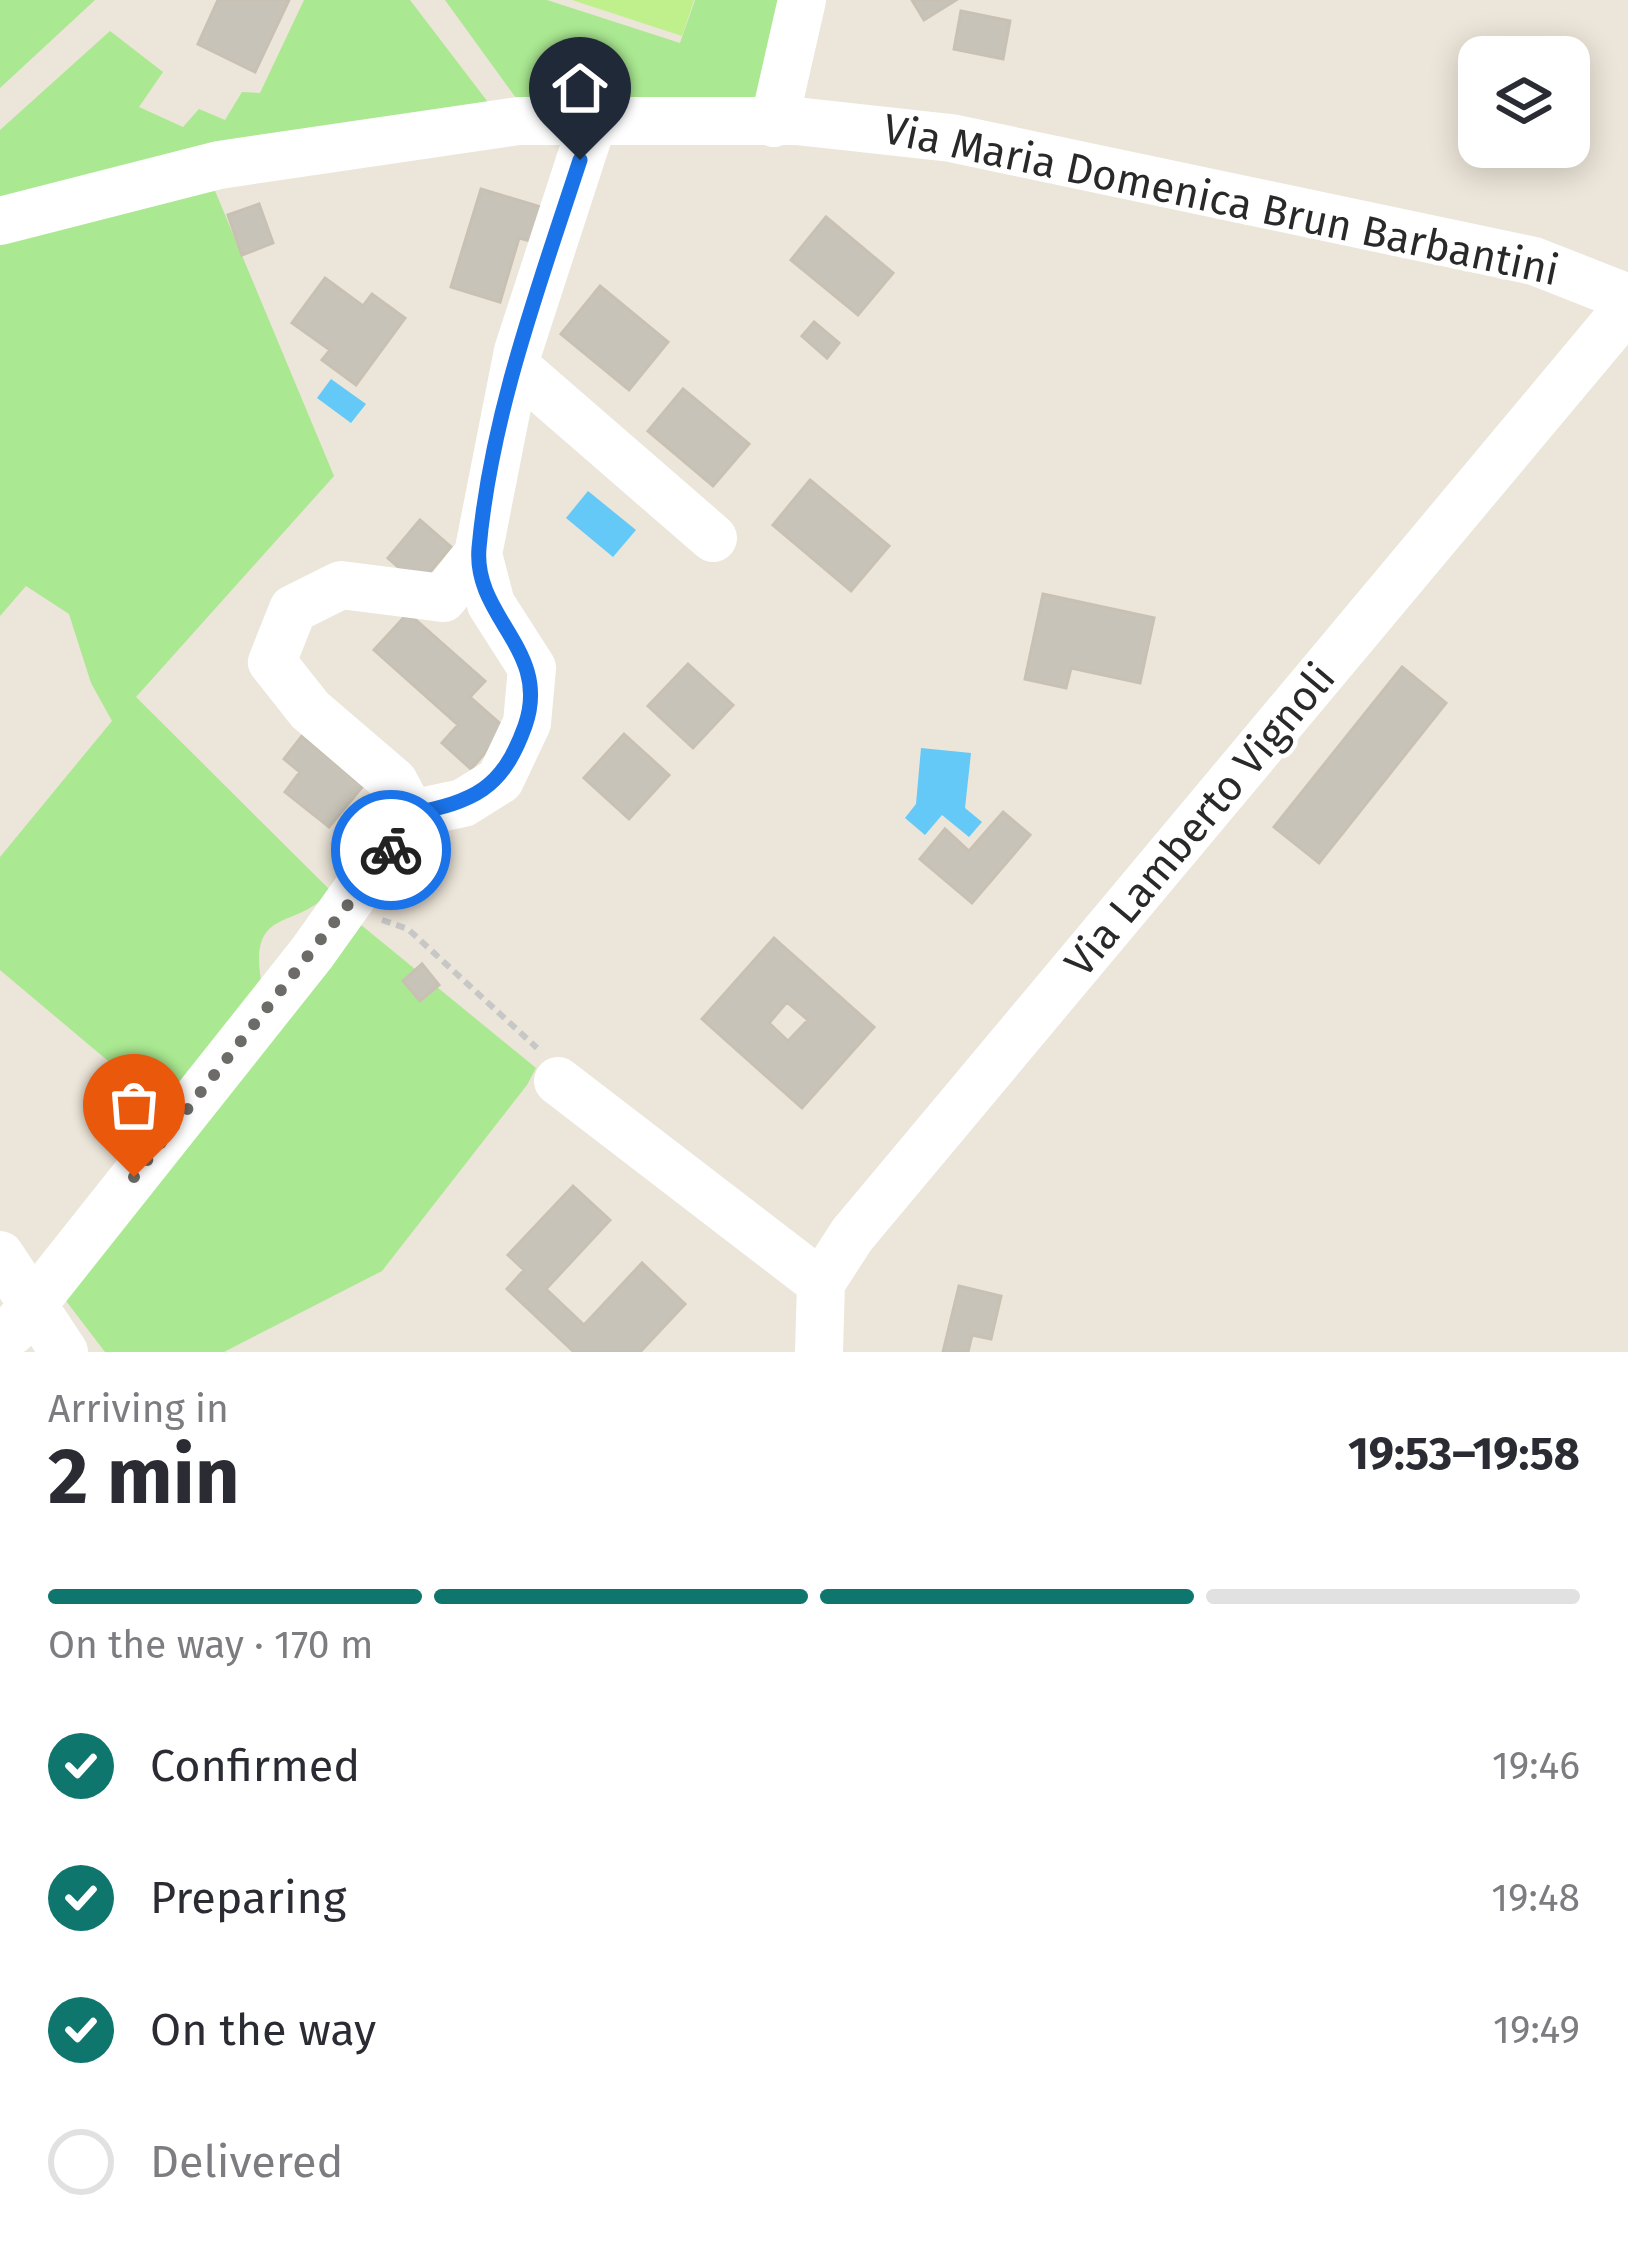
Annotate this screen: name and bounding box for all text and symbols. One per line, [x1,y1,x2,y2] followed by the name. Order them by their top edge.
[1458,36,1590,168] map controls
[1458,36,1590,168] button: layers
[529,37,631,160] pin
[547,55,613,121] icon: home
[879,104,1563,296] street label: Via Maria Domenica Brun Barbantini
[1055,653,1345,987] street label: Via Lamberto Vignoli
[331,790,451,910] courier
[358,817,424,883] icon: bike
[83,1054,185,1177] pin
[101,1072,167,1138] icon: bag
[48,1386,229,1432] text: Arriving in
[1348,1427,1580,1481] text: 19:53–19:58
[48,1430,240,1524] text: 2 min
[48,1622,373,1668] text: On the way · 170 m
[48,1733,114,1799] icon: check
[150,1739,360,1793] text: Confirmed
[1492,1743,1580,1789] text: 19:46
[48,1865,114,1931] icon: check
[150,1871,346,1925] text: Preparing
[1491,1875,1580,1921] text: 19:48
[48,1997,114,2063] icon: check
[150,2003,376,2057] text: On the way
[1493,2007,1580,2053] text: 19:49
[150,2135,343,2189] text: Delivered

